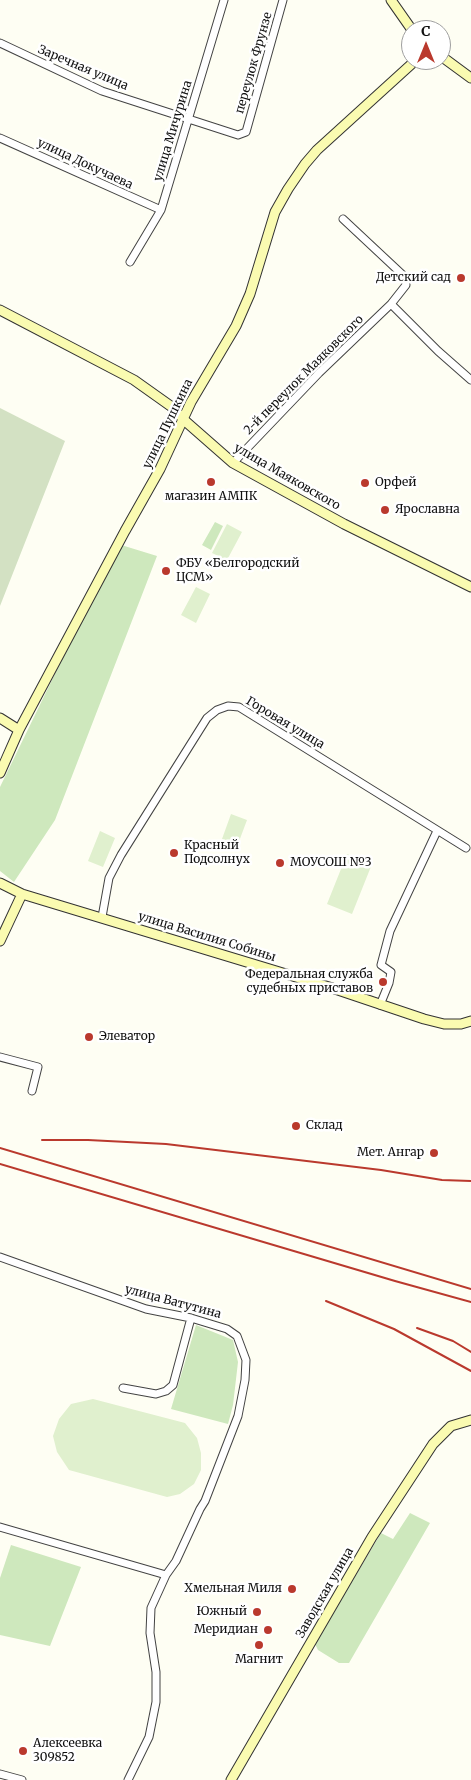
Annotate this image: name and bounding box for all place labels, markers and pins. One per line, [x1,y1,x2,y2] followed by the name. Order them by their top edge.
[376,271,451,285] place label: Детский сад
[455,272,467,284] marker: Детский сад
[205,476,217,488] marker: магазин АМПК
[375,476,417,490] place label: Орфей
[359,477,371,489] marker: Орфей
[165,490,257,504] place label: магазин АМПК
[395,503,460,517] place label: Ярославна
[379,504,391,516] marker: Ярославна
[176,557,300,585] place label: ФБУ «Белгородский ЦСМ»
[160,565,172,577] marker: ФБУ «Белгородский ЦСМ»
[184,839,250,867] place label: Красный Подсолнух
[168,847,180,859] marker: Красный Подсолнух
[290,856,372,870] place label: МОУСОШ №3
[274,857,286,869] marker: МОУСОШ №3
[245,968,373,996] place label: Федеральная служба судебных приставов
[377,976,389,988] marker: Федеральная служба судебных приставов
[99,1030,155,1044] place label: Элеватор
[83,1031,95,1043] marker: Элеватор
[306,1119,343,1133] place label: Склад
[290,1120,302,1132] marker: Склад
[357,1146,424,1160] place label: Мет. Ангар
[428,1147,440,1159] marker: Мет. Ангар
[184,1582,282,1596] place label: Хмельная Миля
[286,1583,298,1595] marker: Хмельная Миля
[196,1605,247,1619] place label: Южный
[251,1606,263,1618] marker: Южный
[194,1623,258,1637] place label: Меридиан
[262,1624,274,1636] marker: Меридиан
[253,1639,265,1651] marker: Магнит
[235,1653,283,1667] place label: Магнит
[33,1737,102,1765] place label: Алексеевка 309852
[17,1745,29,1757] marker: Алексеевка 309852

